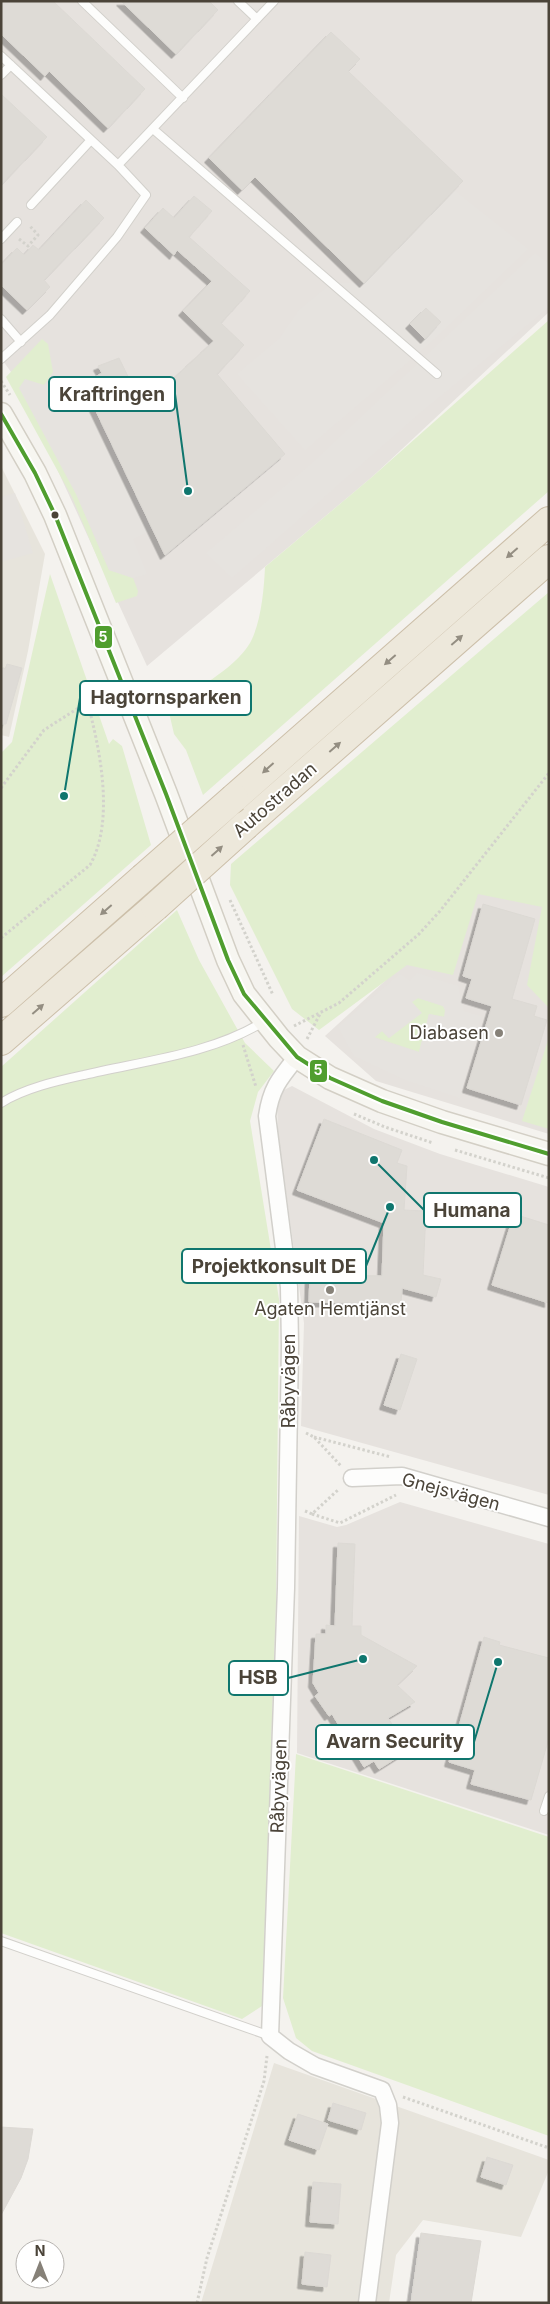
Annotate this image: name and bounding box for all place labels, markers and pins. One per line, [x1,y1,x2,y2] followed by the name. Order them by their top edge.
[49,377,175,411] callout: Kraftringen
[50,510,60,520] unlabelled marker
[80,681,251,715] callout: Hagtornsparken
[410,1022,489,1043] place label: Diabasen
[493,1027,505,1039] marker: Diabasen
[424,1193,521,1227] callout: Humana
[182,1249,366,1283] callout: Projektkonsult DE
[324,1284,336,1296] marker: Agaten Hemtjänst
[254,1298,406,1319] place label: Agaten Hemtjänst
[229,1661,288,1695] callout: HSB
[316,1725,474,1759] callout: Avarn Security

